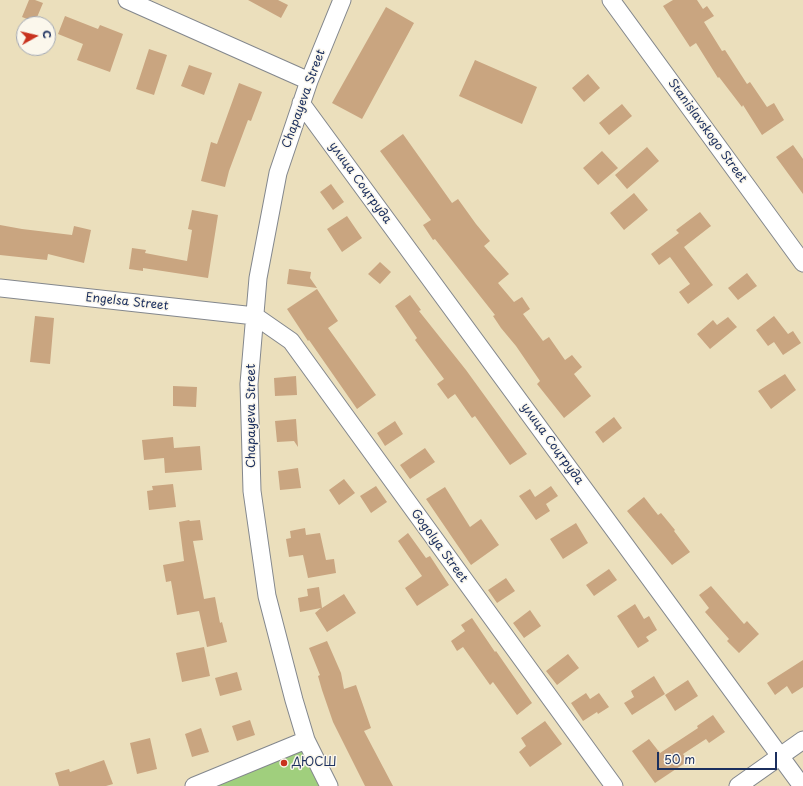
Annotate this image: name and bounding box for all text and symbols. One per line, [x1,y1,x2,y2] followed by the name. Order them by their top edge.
[16,16,56,56] north arrow
[38,29,56,40] text: С
[279,48,329,150] street label: Chapayeva Street
[664,76,750,186] street label: Stanislavskogo Street
[326,139,394,227] street label: улица Соцтруда
[85,290,169,314] street label: Engelsa Street
[245,364,259,468] street label: Chapayeva Street
[518,400,586,488] street label: улица Соцтруда
[408,507,470,585] street label: Gogolya Street
[659,744,779,770] scale bar
[664,750,695,768] text: 50 m
[292,756,337,770] place label: ДЮСШ
[279,758,289,768] marker: ДЮСШ

